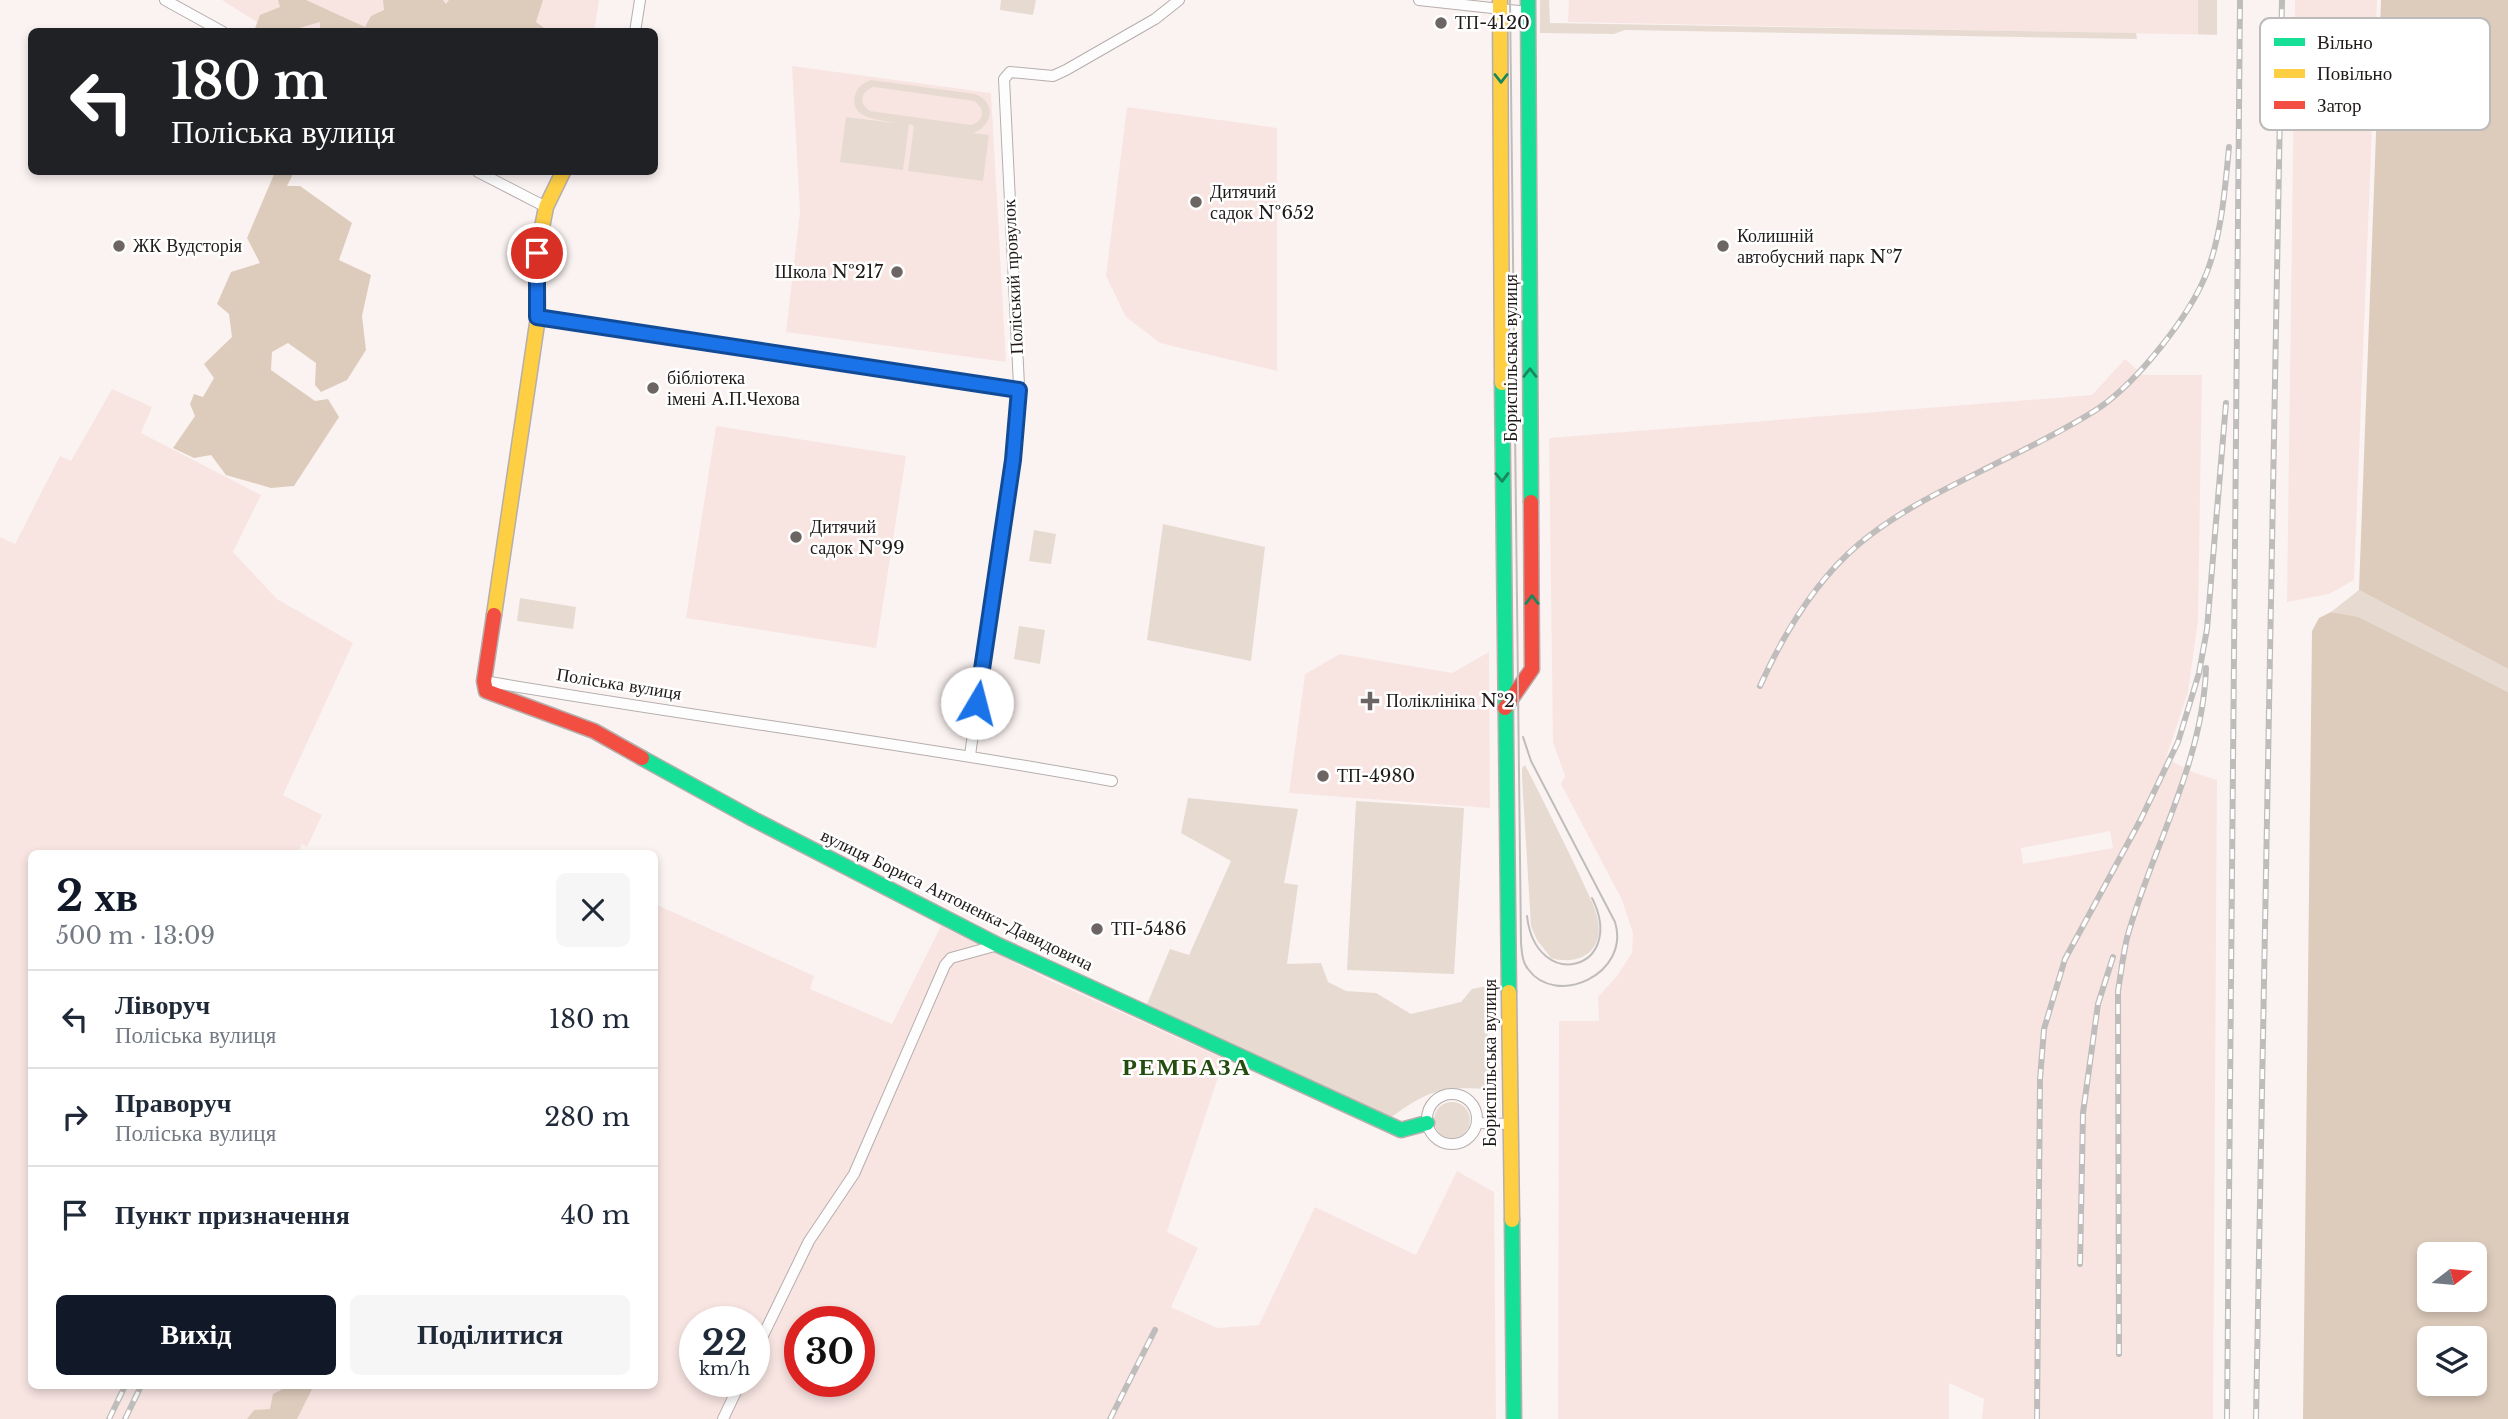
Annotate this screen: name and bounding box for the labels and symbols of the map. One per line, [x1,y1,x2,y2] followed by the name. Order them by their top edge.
[1455,12,1530,34] place label: ТП-4120
[1433,15,1449,31] marker: ТП-4120
[2260,18,2490,130] legend
[2317,31,2373,54] text: Вільно
[2317,62,2392,85] text: Повільно
[1493,73,1509,84] one-way arrow
[2317,94,2362,117] text: Затор
[1210,181,1314,224] place label: Дитячий садок №652
[1188,194,1204,210] marker: Дитячий садок №652
[998,198,1028,355] street label: Поліський провулок
[507,223,567,283] pin
[1737,225,1903,268] place label: Колишній автобусний парк №7
[133,235,242,257] place label: ЖК Вудсторія
[111,238,127,254] marker: ЖК Вудсторія
[1715,238,1731,254] marker: Колишній автобусний парк №7
[775,261,884,283] place label: Школа №217
[889,264,905,280] marker: Школа №217
[1500,274,1522,442] street label: Бориспільська вулиця
[667,367,800,410] place label: бібліотека імені А.П.Чехова
[1523,367,1538,378] one-way arrow
[645,380,661,396] marker: бібліотека імені А.П.Чехова
[1494,472,1510,483] one-way arrow
[810,516,905,559] place label: Дитячий садок №99
[788,529,804,545] marker: Дитячий садок №99
[1524,595,1540,605] one-way arrow
[555,663,683,705] street label: Поліська вулиця
[940,666,1014,740] position arrow
[1386,690,1515,712] place label: Поліклініка №2
[1360,691,1380,711] marker: Поліклініка №2
[1337,765,1415,787] place label: ТП-4980
[1315,768,1331,784] marker: ТП-4980
[817,824,1097,976] street label: вулиця Бориса Антоненка-Давидовича
[1111,918,1187,940] place label: ТП-5486
[1089,921,1105,937] marker: ТП-5486
[1479,979,1501,1147] street label: Бориспільська вулиця
[1122,1052,1252,1081] district label: РЕМБАЗА
[2417,1242,2487,1312] north arrow
[784,1306,875,1397] speed limit sign: 30

